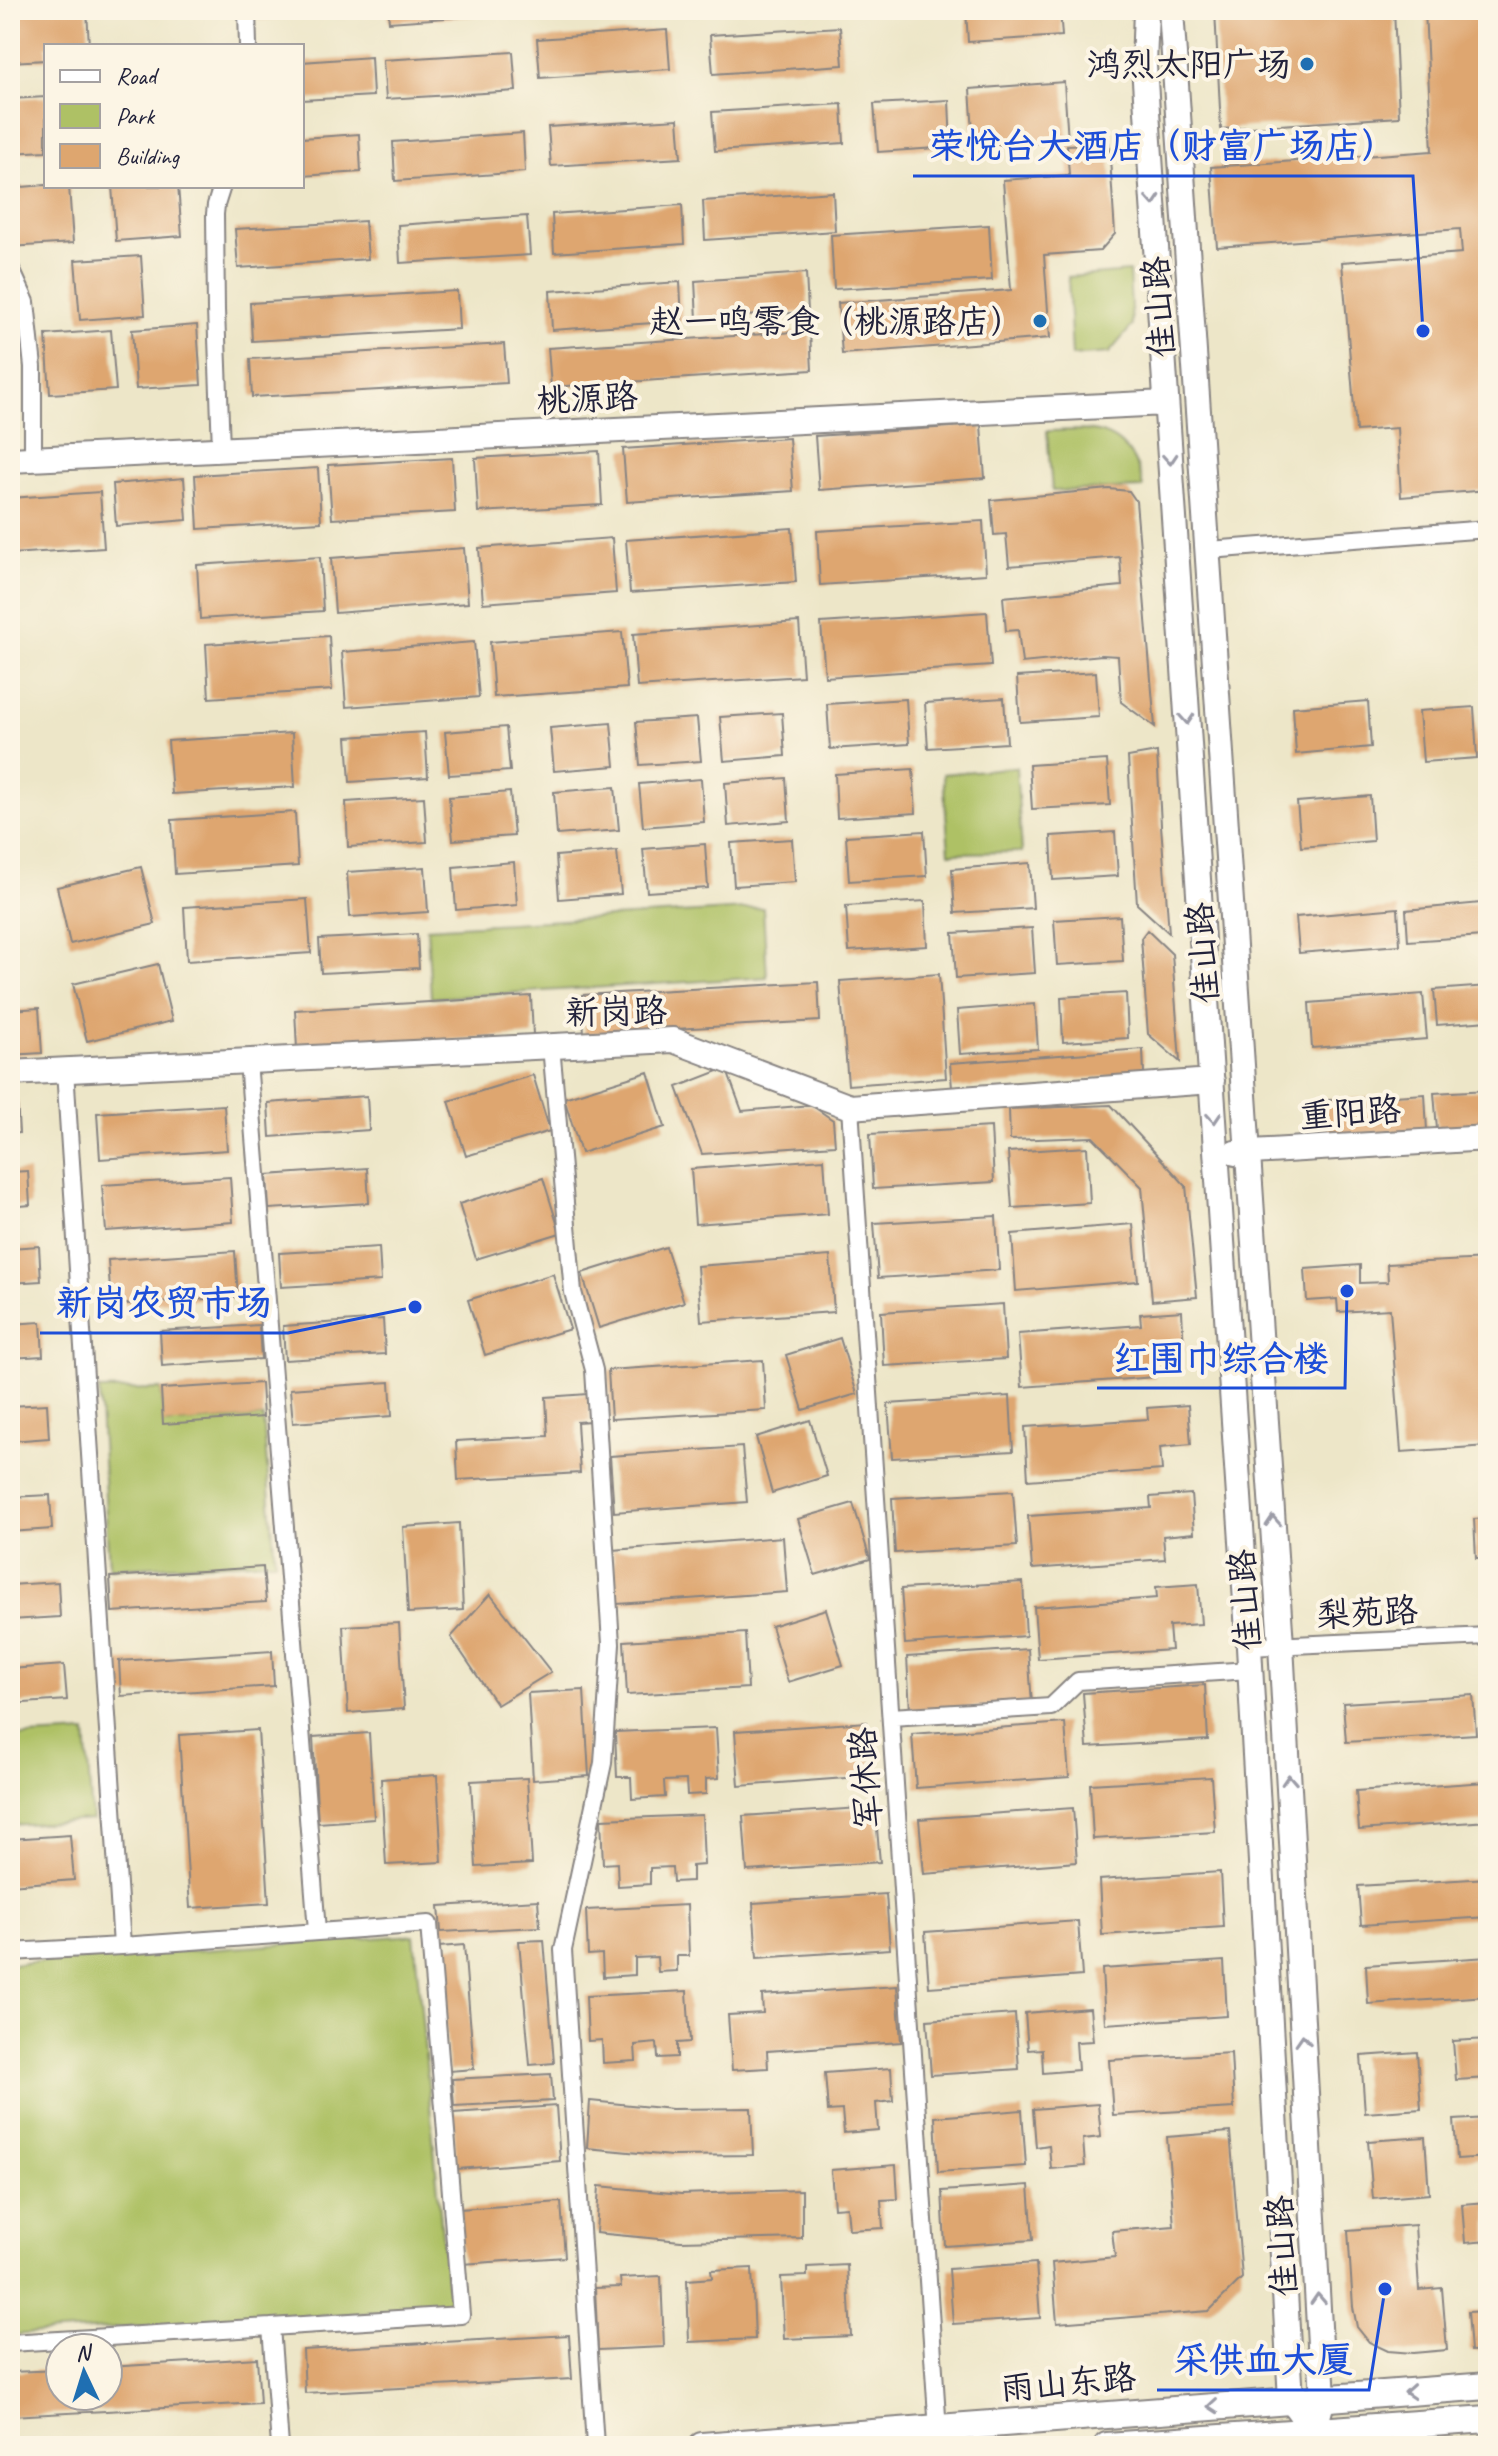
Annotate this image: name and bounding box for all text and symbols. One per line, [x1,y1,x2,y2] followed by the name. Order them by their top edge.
[1087,43,1291,86] place label: 鸿烈太阳广场
[44,44,304,188] legend
[1298,55,1316,73] marker: 鸿烈太阳广场
[116,61,160,91] text: Road
[116,101,156,131] text: Park
[913,116,1413,176] callout: 荣悦台大酒店（财富广场店）
[929,123,1397,169] text: 荣悦台大酒店（财富广场店）
[116,141,181,171] text: Building
[1144,194,1161,207] one-way arrow
[1133,255,1184,359] street label: 佳山路
[650,300,1024,343] place label: 赵一鸣零食（桃源路店）
[1031,312,1049,330] marker: 赵一鸣零食（桃源路店）
[535,374,639,423] street label: 桃源路
[1161,453,1178,466] one-way arrow
[1178,712,1195,725] one-way arrow
[1177,901,1228,1005] street label: 佳山路
[565,989,667,1034] street label: 新岗路
[1298,1087,1402,1138] street label: 重阳路
[1205,1112,1222,1125] one-way arrow
[40,1273,288,1333] callout: 新岗农贸市场
[56,1280,272,1326] text: 新岗农贸市场
[1097,1328,1345,1388] callout: 红围巾综合楼
[1113,1336,1329,1382] text: 红围巾综合楼
[1265,1514,1282,1527] one-way arrow
[1219,1548,1270,1652] street label: 佳山路
[1315,1588,1419,1637] street label: 梨苑路
[840,1726,891,1830] street label: 军休路
[1281,1773,1298,1786] one-way arrow
[1295,2033,1312,2046] one-way arrow
[1257,2194,1306,2298] street label: 佳山路
[1310,2292,1327,2305] one-way arrow
[1157,2330,1369,2390] callout: 采供血大厦
[44,2332,124,2412] north arrow
[1173,2337,1353,2383] text: 采供血大厦
[75,2338,94,2367] text: N
[998,2355,1138,2410] street label: 雨山东路
[1403,2383,1416,2400] one-way arrow
[1206,2397,1219,2414] one-way arrow

